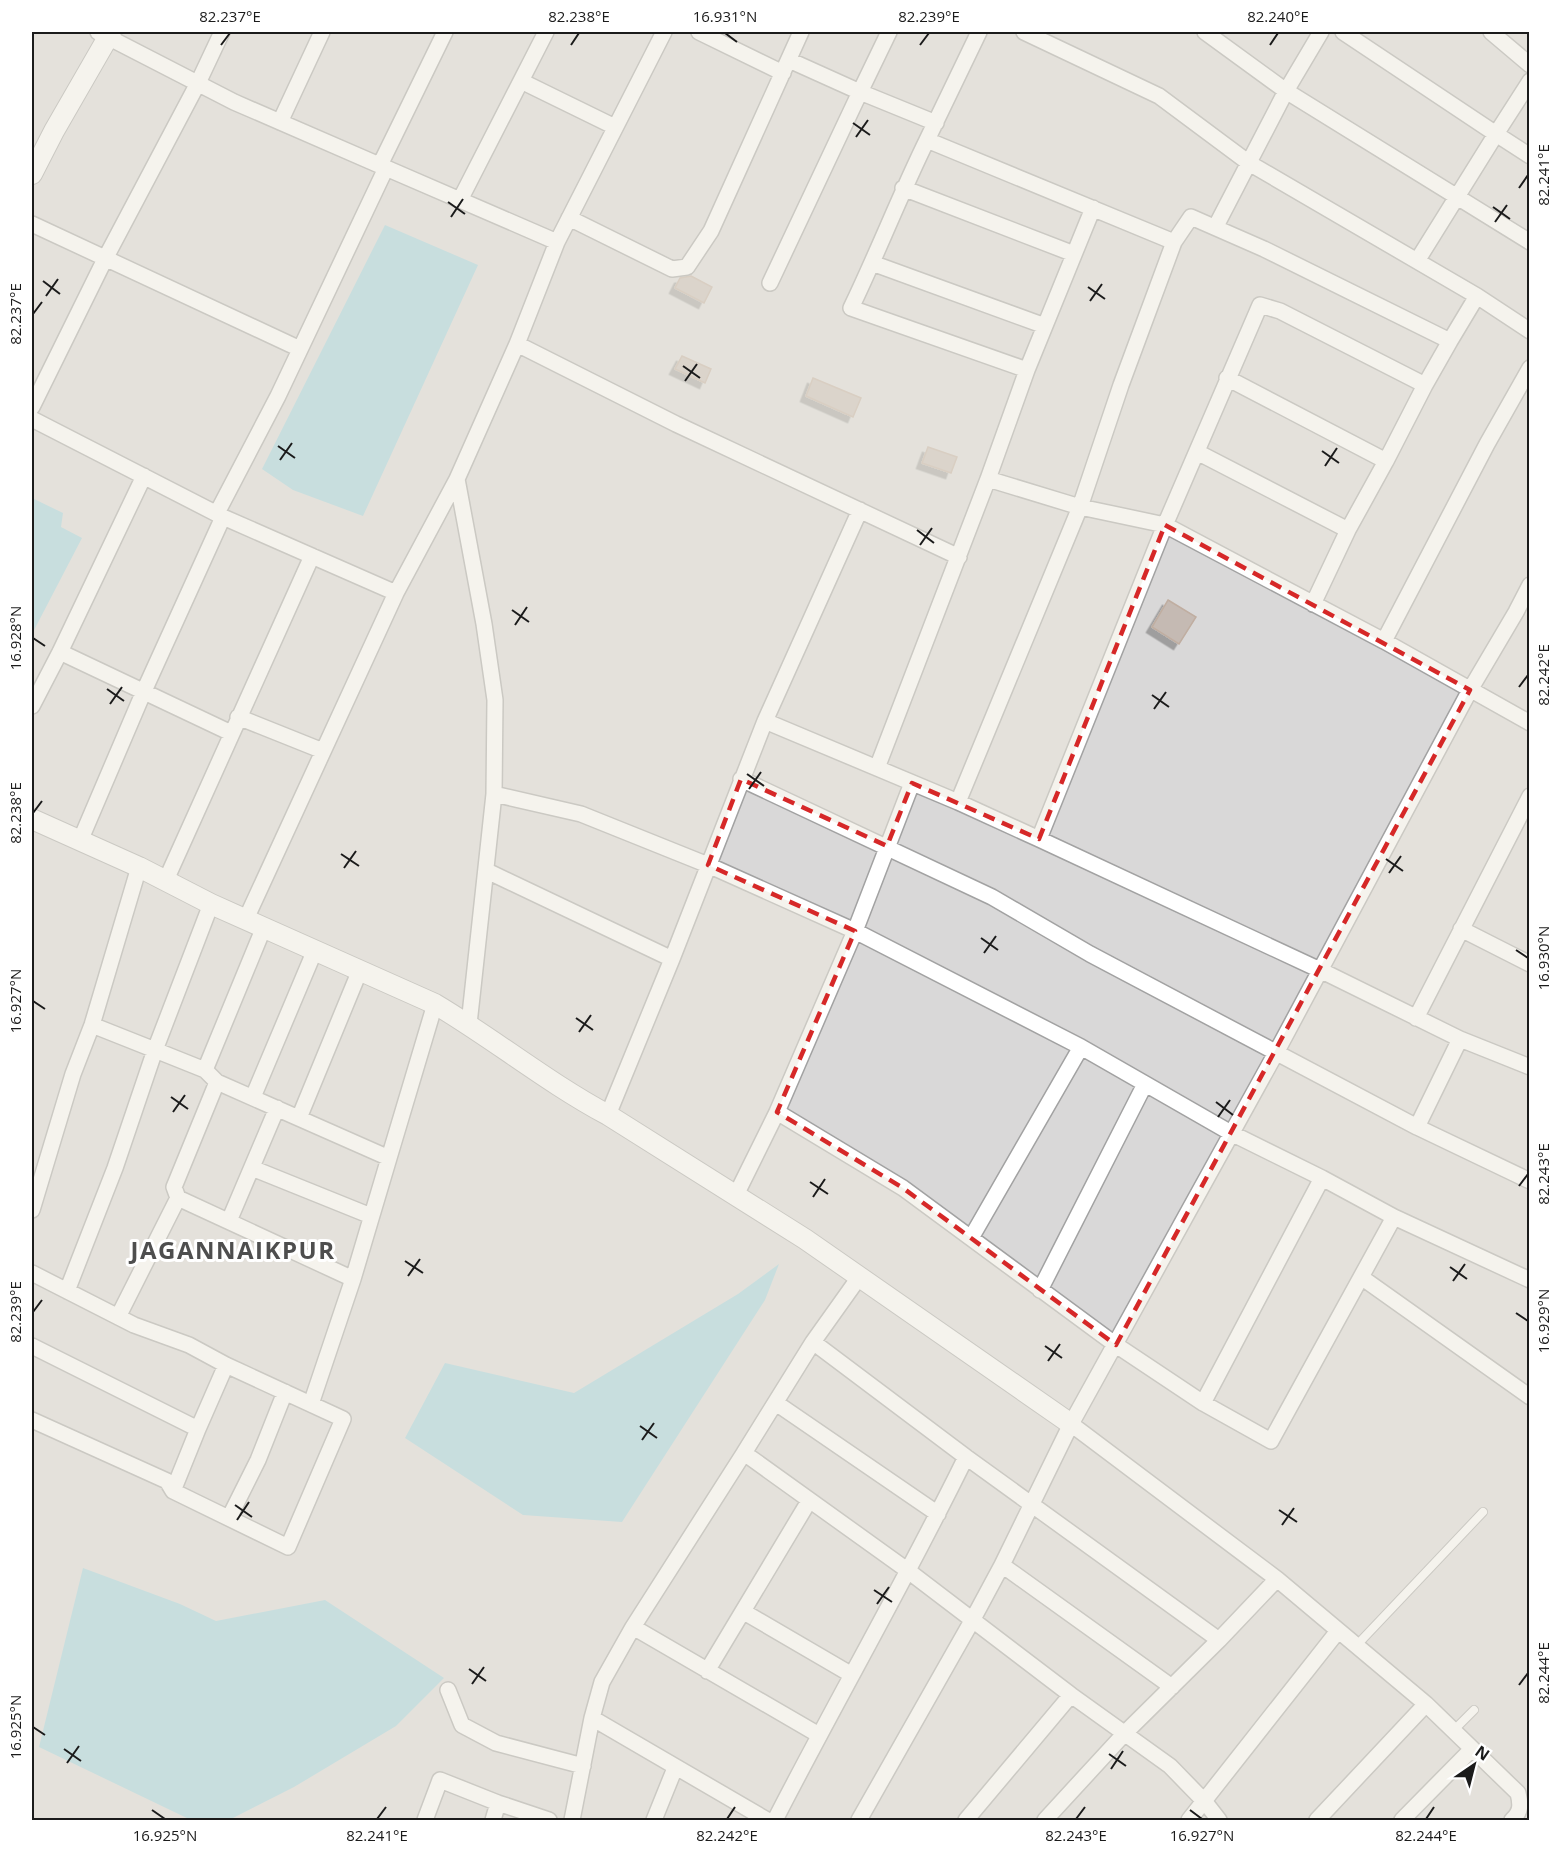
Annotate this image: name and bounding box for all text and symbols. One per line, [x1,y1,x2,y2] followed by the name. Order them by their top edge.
[199,6,261,26] text: 82.237°E
[548,6,610,26] text: 82.238°E
[693,6,757,26] text: 16.931°N
[898,6,960,26] text: 82.239°E
[1247,6,1309,26] text: 82.240°E
[1533,144,1553,206] text: 82.241°E
[5,283,25,345] text: 82.237°E
[5,606,25,670] text: 16.928°N
[1533,644,1553,706] text: 82.242°E
[5,782,25,844] text: 82.238°E
[1533,926,1553,990] text: 16.930°N
[5,969,25,1033] text: 16.927°N
[1533,1143,1553,1205] text: 82.243°E
[129,1233,335,1266] district label: JAGANNAIKPUR
[5,1281,25,1343] text: 82.239°E
[1533,1289,1553,1353] text: 16.929°N
[1533,1642,1553,1704] text: 82.244°E
[5,1695,25,1759] text: 16.925°N
[1444,1735,1504,1795] north arrow
[1471,1740,1494,1765] text: N
[133,1825,197,1845] text: 16.925°N
[346,1825,408,1845] text: 82.241°E
[696,1825,758,1845] text: 82.242°E
[1045,1825,1107,1845] text: 82.243°E
[1170,1825,1234,1845] text: 16.927°N
[1395,1825,1457,1845] text: 82.244°E

